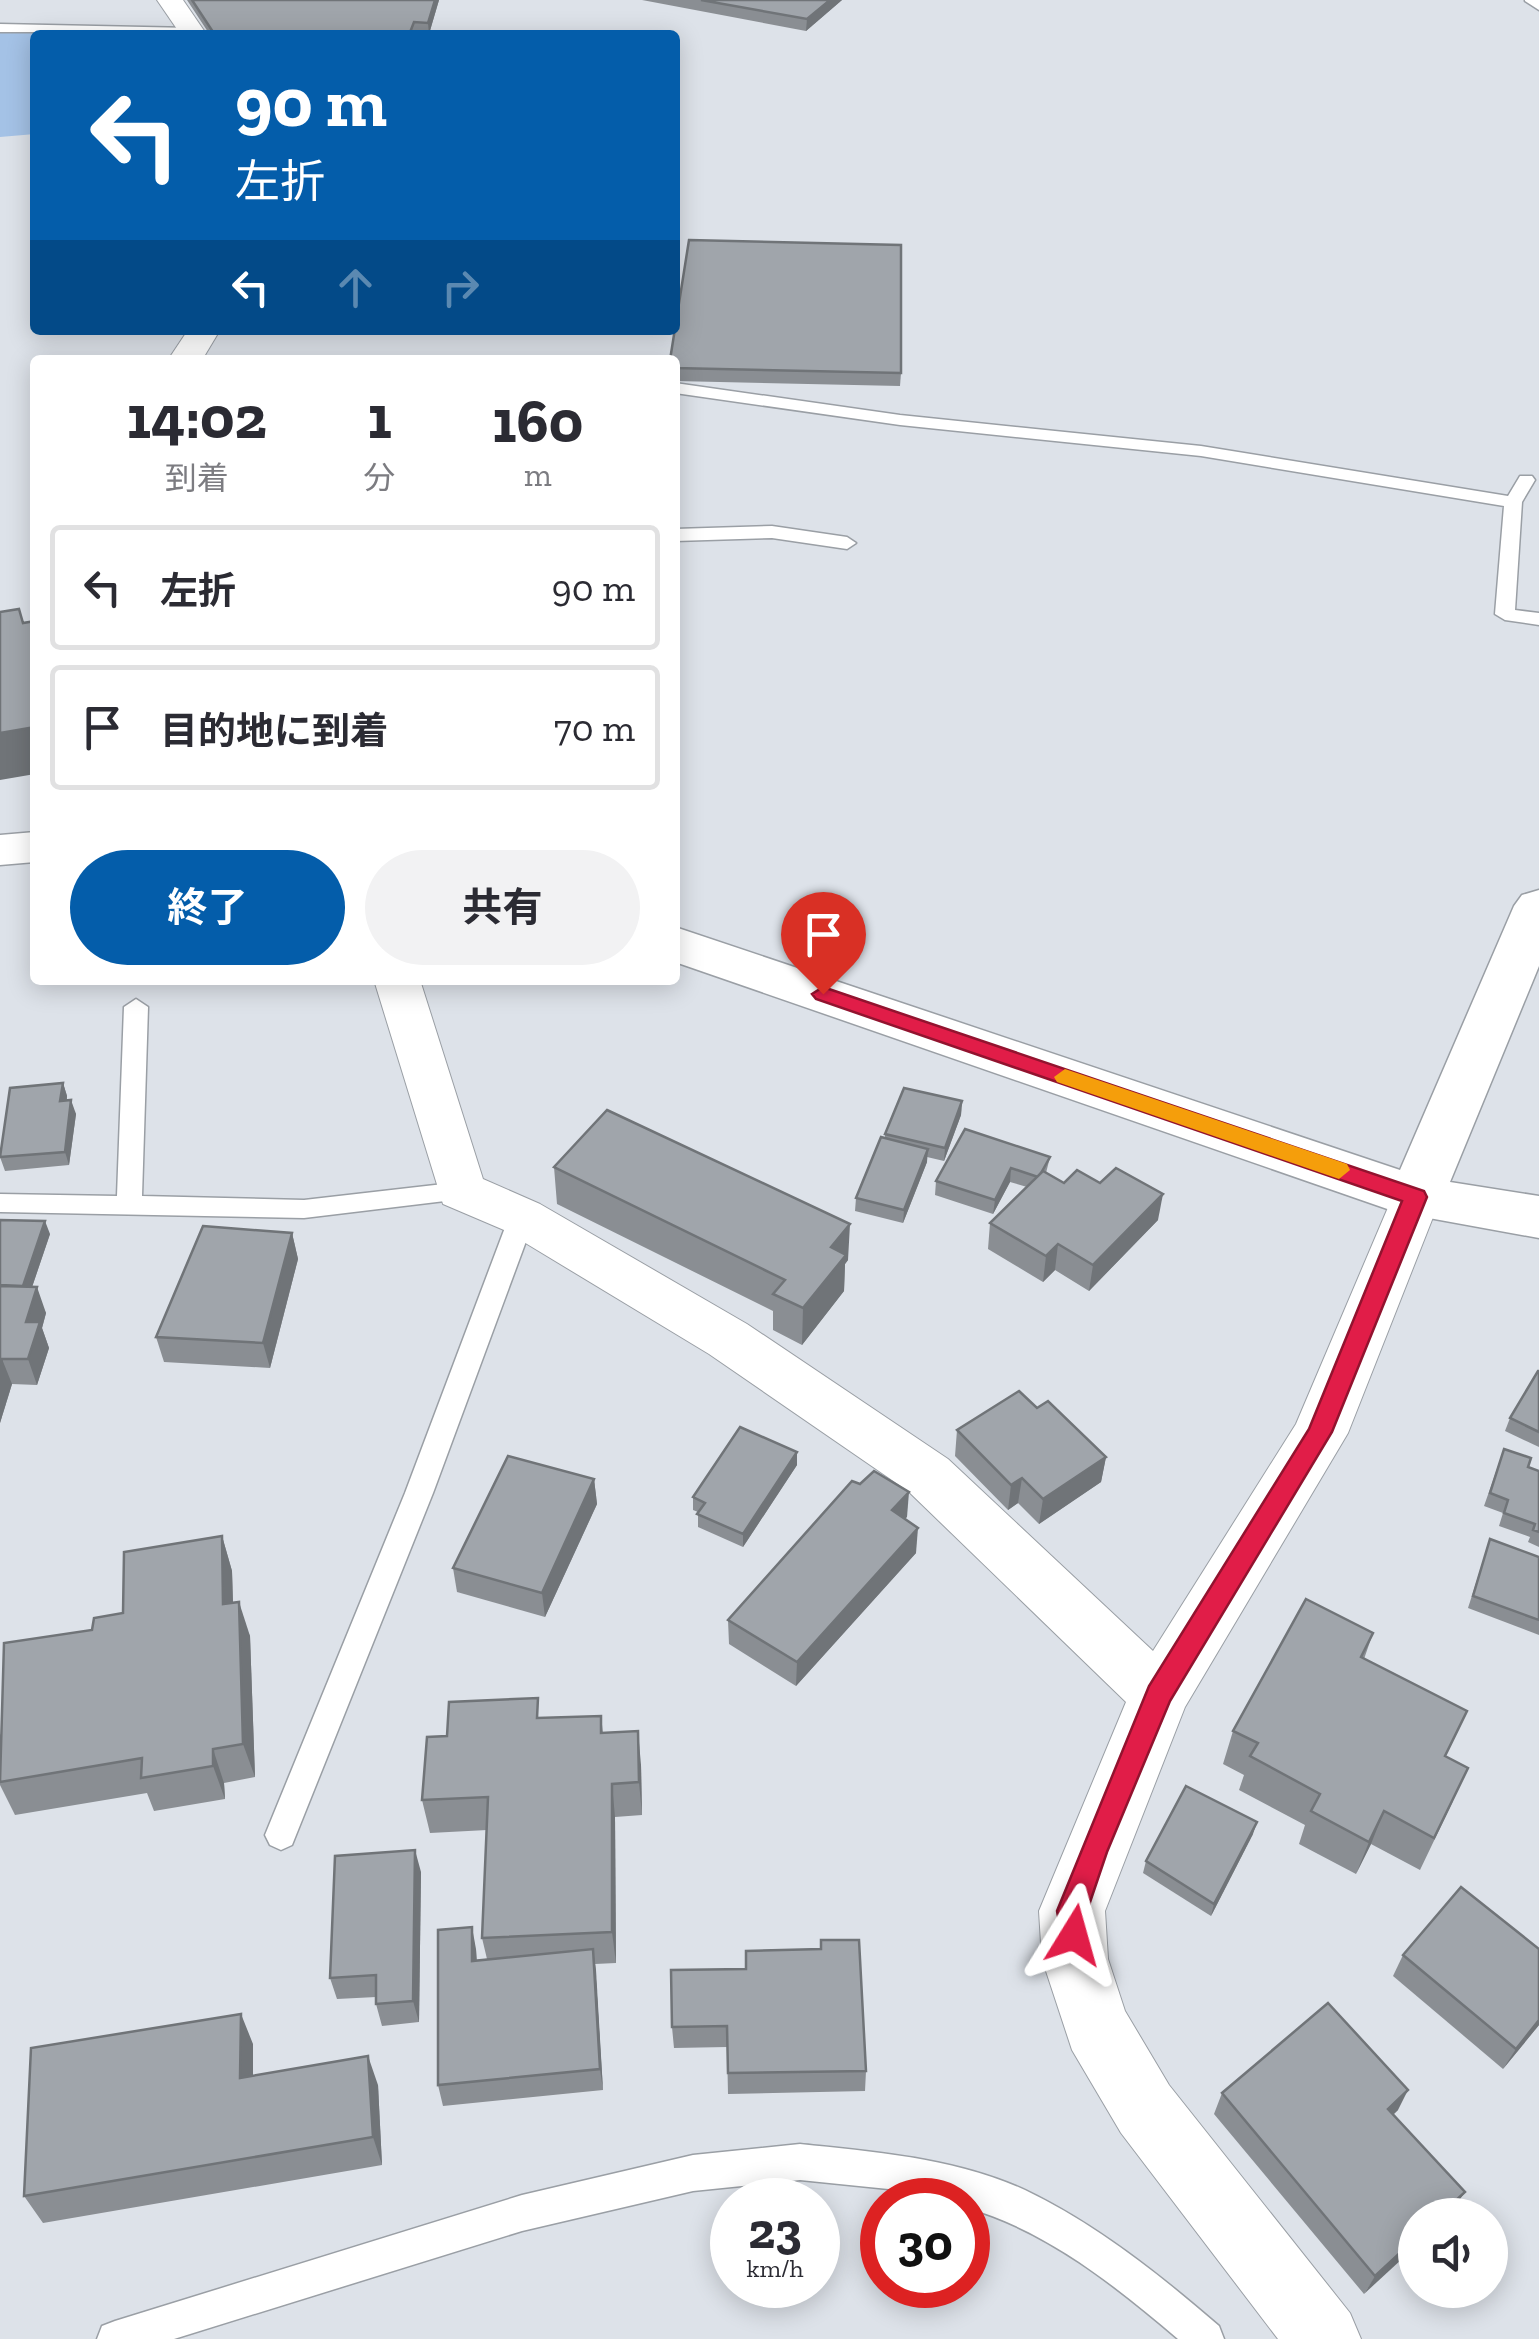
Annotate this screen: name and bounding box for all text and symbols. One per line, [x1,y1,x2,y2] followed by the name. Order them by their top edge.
[235,60,387,144] text: 90 m
[70,70,200,200] icon: left
[235,155,325,209] text: 左折
[223,260,278,315] icon: left
[328,260,383,315] icon: ahead
[433,260,488,315] icon: right
[127,381,267,453] text: 14:02
[367,381,392,453] text: 1
[492,385,583,457] text: 160
[524,456,552,494] text: m
[165,459,229,497] text: 到着
[364,459,396,497] text: 分
[75,560,130,615] icon: left
[552,565,635,611] text: 90 m
[160,568,236,614] text: 左折
[75,700,130,755] icon: arrive
[554,705,635,751] text: 70 m
[160,708,388,754] text: 目的地に到着
[70,850,345,965] button: 終了
[365,850,640,965] button: 共有
[781,892,866,995] pin
[796,907,851,962] icon: arrive
[1022,1883,1126,1987] position arrow
[860,2178,990,2308] speed limit sign: 30
[1398,2198,1508,2308] map controls
[1398,2198,1508,2308] button: sound
[748,2201,802,2261] text: 23
[746,2253,804,2283] text: km/h

